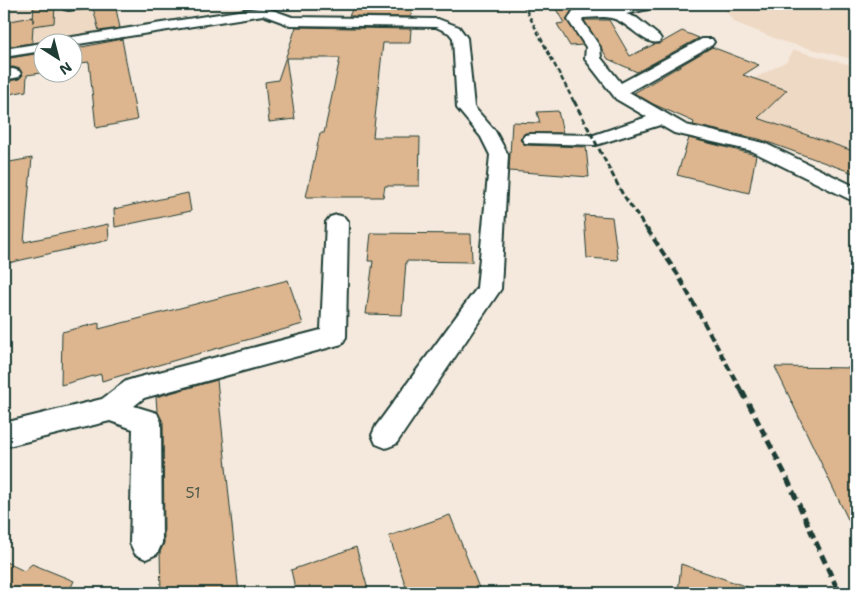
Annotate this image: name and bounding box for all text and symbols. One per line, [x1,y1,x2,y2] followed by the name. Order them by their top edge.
[32,32,82,82] north arrow
[56,58,75,79] text: N
[186,483,200,503] house number: 51

